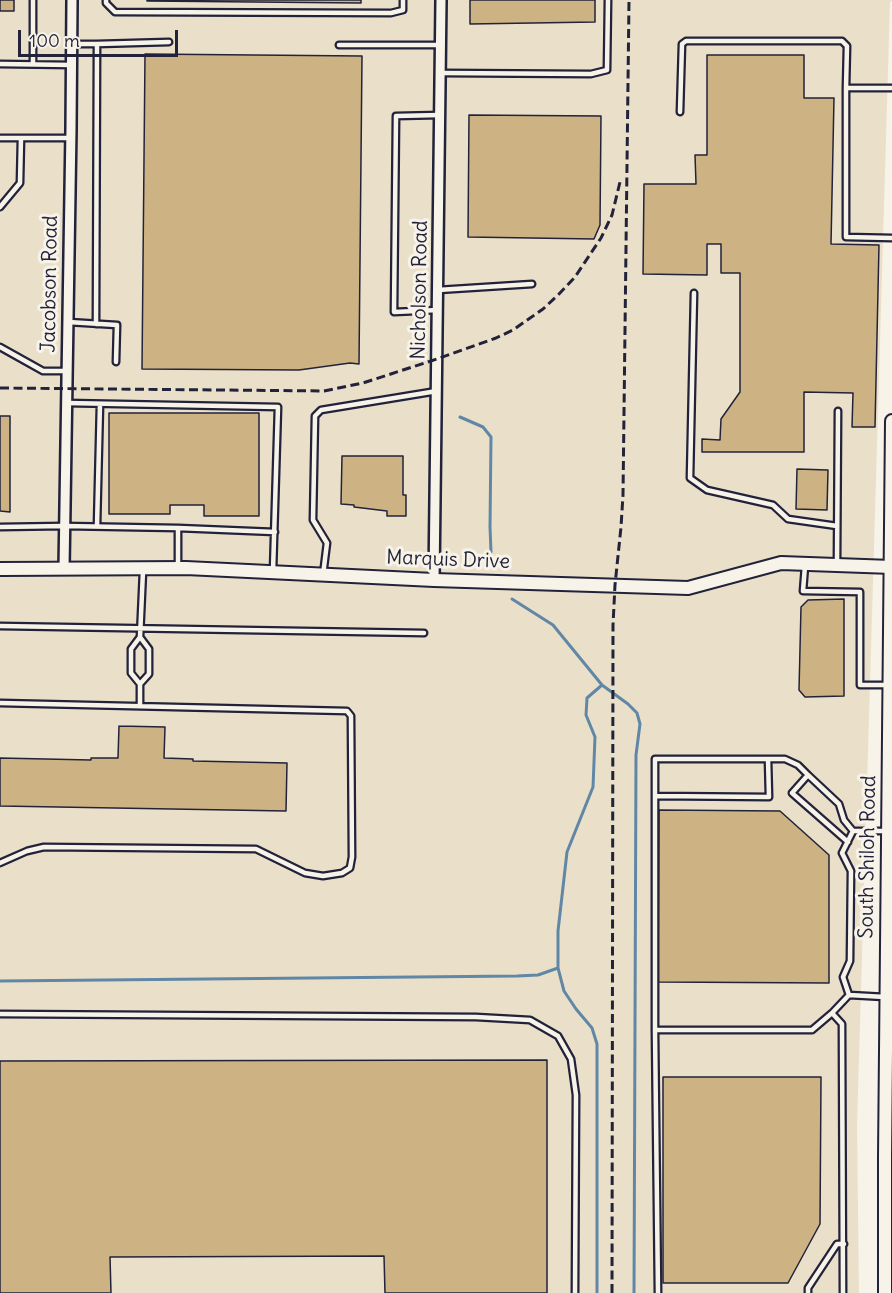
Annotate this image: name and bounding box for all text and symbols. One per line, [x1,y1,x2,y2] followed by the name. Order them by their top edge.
[21,18,182,56] scale bar
[29,29,80,52] text: 100 m
[37,215,63,353] street label: Jacobson Road
[407,220,433,360] street label: Nicholson Road
[386,546,510,574] street label: Marquis Drive
[855,775,881,939] street label: South Shiloh Road

